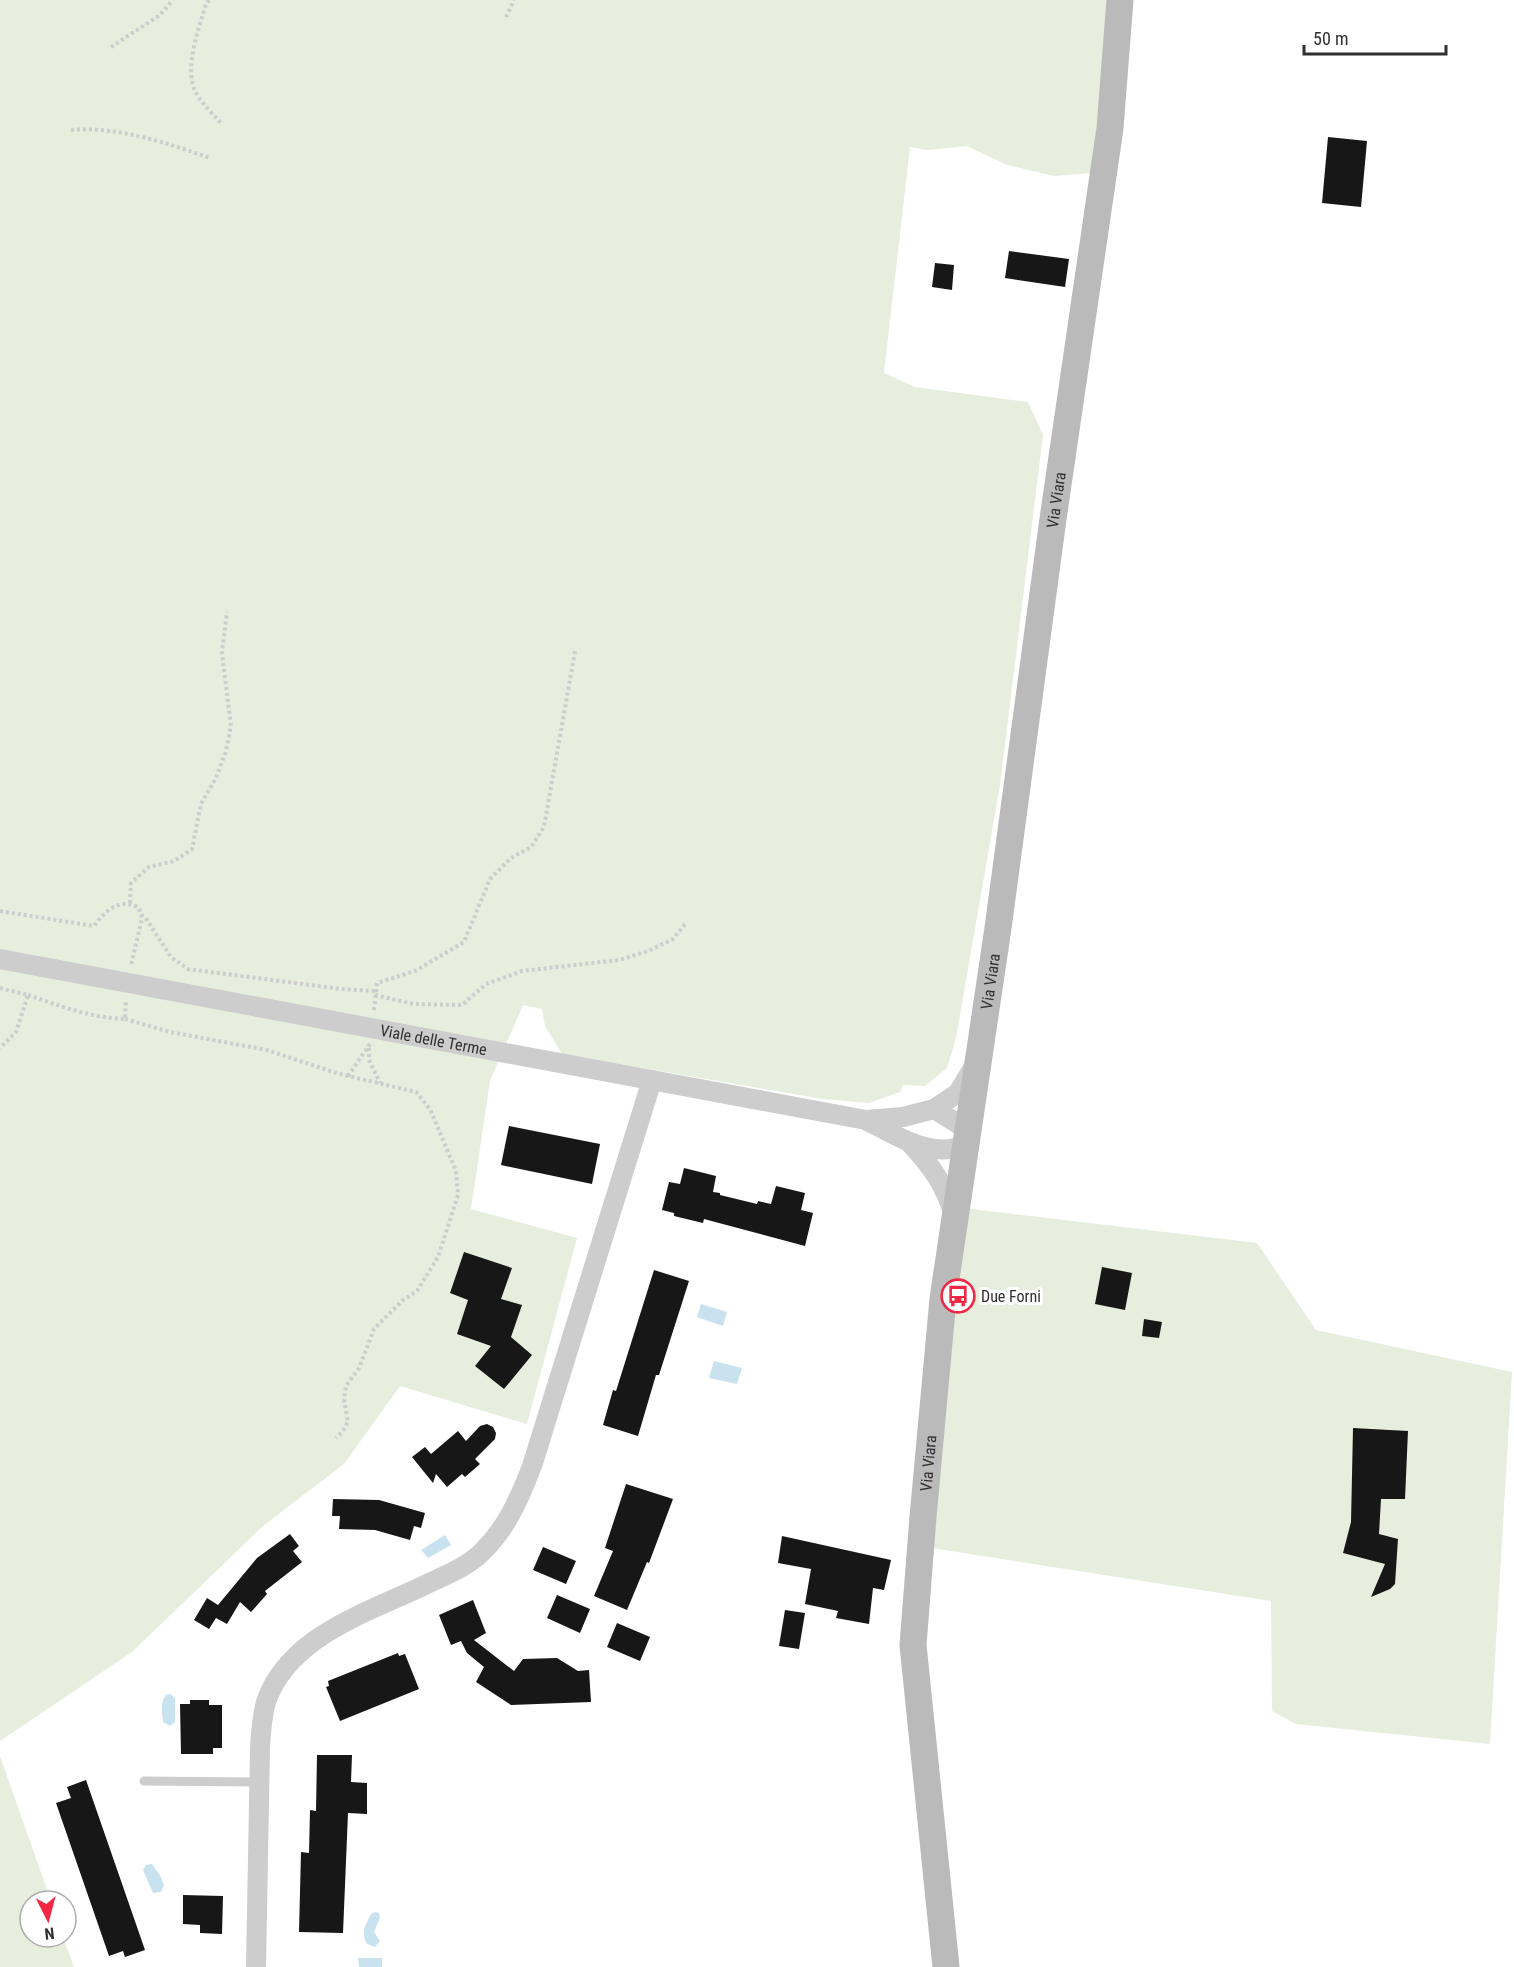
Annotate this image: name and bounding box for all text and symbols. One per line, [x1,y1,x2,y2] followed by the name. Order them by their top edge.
[1304,18,1446,56] scale bar
[1313,28,1348,49] text: 50 m
[1042,471,1069,529] street label: Via Viara
[977,952,1004,1011] street label: Via Viara
[379,1020,489,1059] street label: Viale delle Terme
[940,1278,976,1314] bus stop icon: Due Forni
[981,1287,1041,1306] place label: Due Forni
[916,1434,940,1492] street label: Via Viara
[18,1889,78,1949] north arrow
[44,1923,55,1943] text: N

